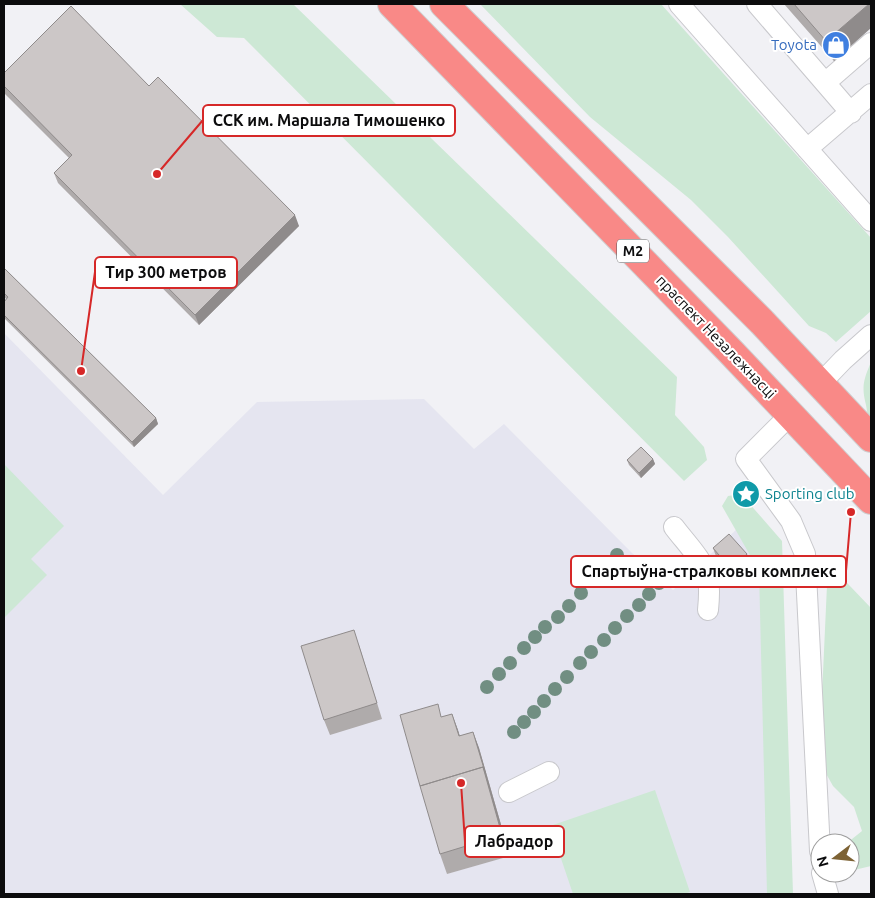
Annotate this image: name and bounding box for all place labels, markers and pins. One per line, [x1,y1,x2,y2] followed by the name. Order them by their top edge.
[821,30,851,60] shop icon: Toyota
[771,36,817,53] place label: Toyota
[203,105,455,136] callout: ССК им. Маршала Тимошенко
[95,257,237,288] callout: Тир 300 метров
[731,479,761,509] place icon: Sporting club
[765,485,855,502] place label: Sporting club
[571,556,846,587] callout: Спартыўна-стралковы комплекс
[465,826,564,857] callout: Лабрадор

